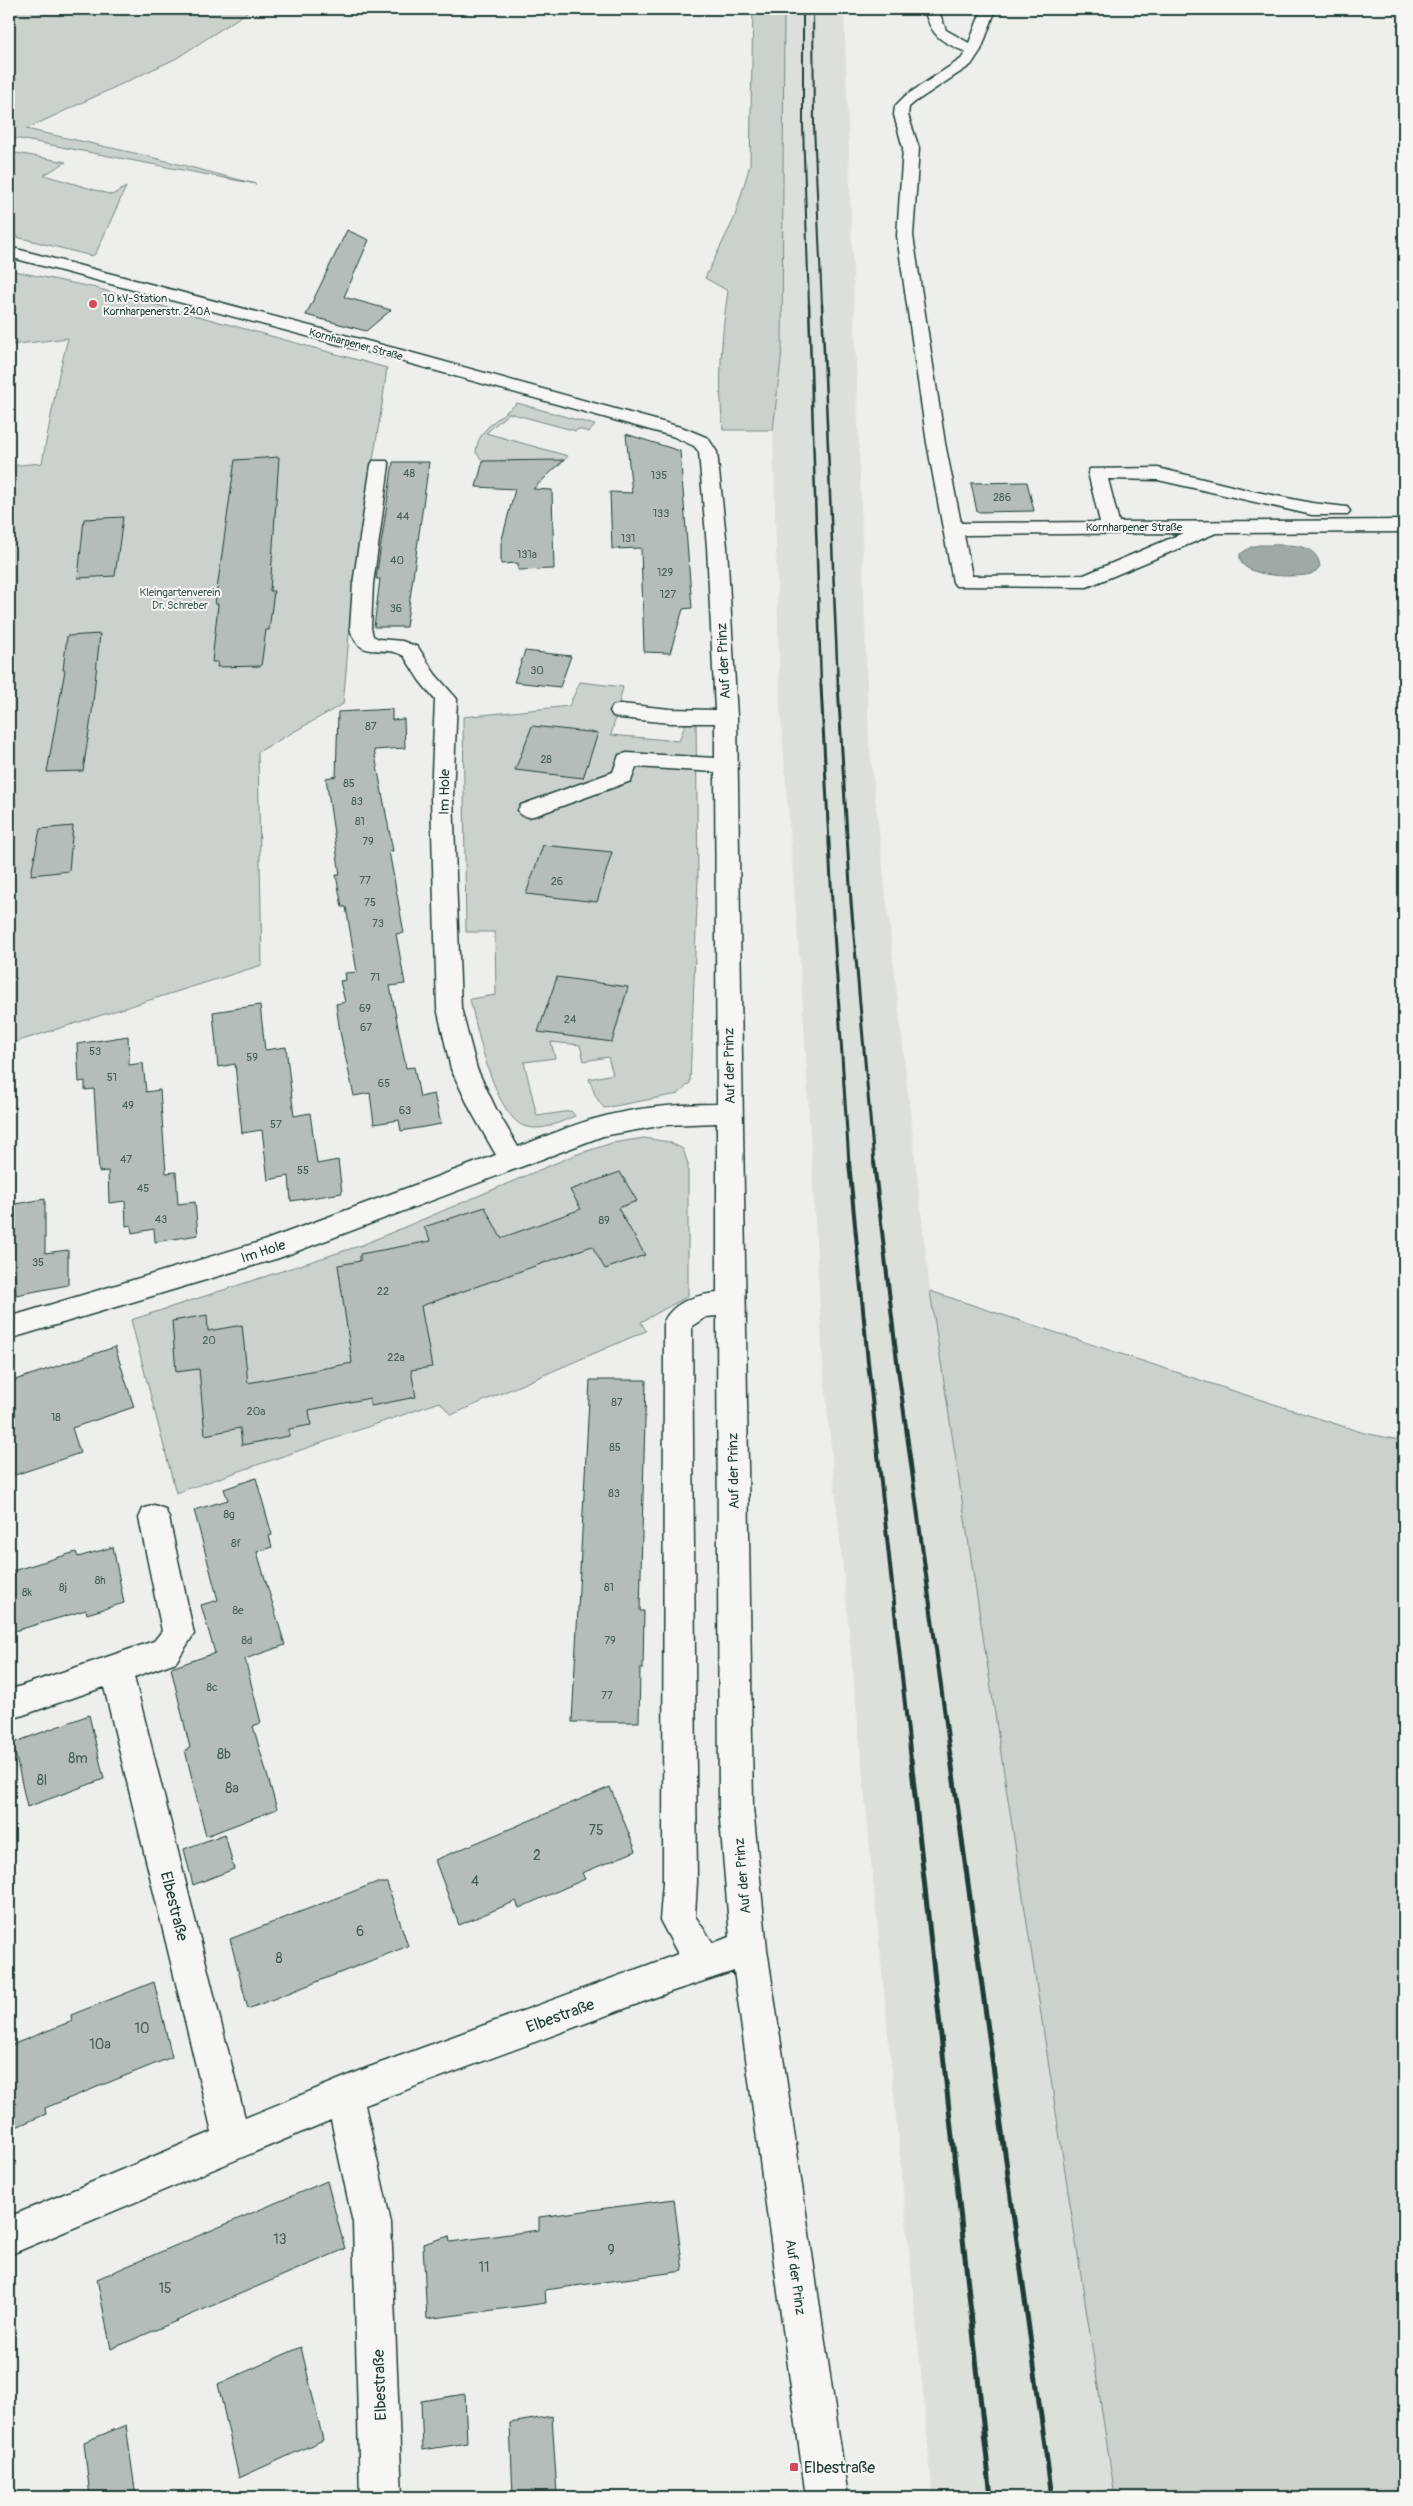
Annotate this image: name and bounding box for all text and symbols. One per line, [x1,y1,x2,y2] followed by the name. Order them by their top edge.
[103,292,210,318] place label: 10 kV-Station Kornharpenerstr. 240A
[87,298,99,310] marker: 10 kV-Station Kornharpenerstr. 240A
[308,326,405,363] street label: Kornharpener Straße
[403,467,415,480] house number: 48
[651,469,667,482] house number: 135
[993,491,1011,504] house number: 286
[653,507,669,520] house number: 133
[397,510,410,523] house number: 44
[1086,521,1183,534] street label: Kornharpener Straße
[621,532,635,545] house number: 131
[517,548,537,561] house number: 131a
[390,554,404,567] house number: 40
[657,566,673,579] house number: 129
[140,586,220,612] park label: Kleingartenverein Dr. Schreber
[660,588,676,601] house number: 127
[390,602,402,615] house number: 36
[713,622,734,699] street label: Auf der Prinz
[530,664,544,677] house number: 30
[365,720,377,733] house number: 87
[540,753,552,766] house number: 28
[436,769,453,815] street label: Im Hole
[343,777,355,790] house number: 85
[351,795,363,808] house number: 83
[355,815,365,828] house number: 81
[362,835,374,848] house number: 79
[359,874,371,887] house number: 77
[551,875,563,888] house number: 26
[364,896,376,909] house number: 75
[372,917,384,930] house number: 73
[370,971,380,984] house number: 71
[359,1002,371,1015] house number: 69
[564,1013,577,1026] house number: 24
[360,1021,372,1034] house number: 67
[720,1028,739,1104] street label: Auf der Prinz
[89,1045,101,1058] house number: 53
[246,1051,258,1064] house number: 59
[107,1071,117,1084] house number: 51
[378,1077,390,1090] house number: 65
[122,1099,134,1112] house number: 49
[399,1104,411,1117] house number: 63
[270,1118,282,1131] house number: 57
[120,1153,132,1166] house number: 47
[297,1164,309,1177] house number: 55
[137,1182,149,1195] house number: 45
[155,1213,167,1226] house number: 43
[598,1214,610,1227] house number: 89
[239,1236,288,1267] street label: Im Hole
[32,1256,44,1269] house number: 35
[377,1285,389,1298] house number: 22
[202,1334,216,1347] house number: 20
[387,1351,405,1364] house number: 22a
[611,1396,623,1409] house number: 87
[247,1405,265,1418] house number: 20a
[51,1411,61,1424] house number: 18
[724,1433,743,1509] street label: Auf der Prinz
[609,1441,621,1454] house number: 85
[608,1487,620,1500] house number: 83
[223,1508,235,1521] house number: 8g
[231,1537,242,1550] house number: 8f
[95,1574,105,1587] house number: 8h
[59,1581,67,1594] house number: 8j
[604,1581,614,1594] house number: 81
[22,1586,32,1599] house number: 8k
[233,1604,244,1617] house number: 8e
[242,1634,252,1647] house number: 8d
[604,1634,616,1647] house number: 79
[206,1681,218,1694] house number: 8c
[601,1689,613,1702] house number: 77
[217,1746,231,1763] house number: 8b
[68,1750,88,1767] house number: 8m
[37,1772,47,1789] house number: 8l
[225,1780,239,1797] house number: 8a
[589,1822,604,1839] house number: 75
[731,1837,754,1915] street label: Auf der Prinz
[533,1847,541,1864] house number: 2
[156,1869,192,1943] street label: Elbestraße
[471,1873,479,1890] house number: 4
[356,1923,364,1940] house number: 6
[275,1950,283,1967] house number: 8
[523,1994,597,2038] street label: Elbestraße
[134,2020,150,2037] house number: 10
[89,2036,111,2053] house number: 10a
[273,2231,287,2248] house number: 13
[782,2238,809,2316] street label: Auf der Prinz
[607,2242,615,2259] house number: 9
[479,2259,489,2276] house number: 11
[158,2280,172,2297] house number: 15
[369,2349,391,2421] street label: Elbestraße
[804,2458,875,2478] place label: Elbestraße
[788,2461,800,2473] marker: Elbestraße

